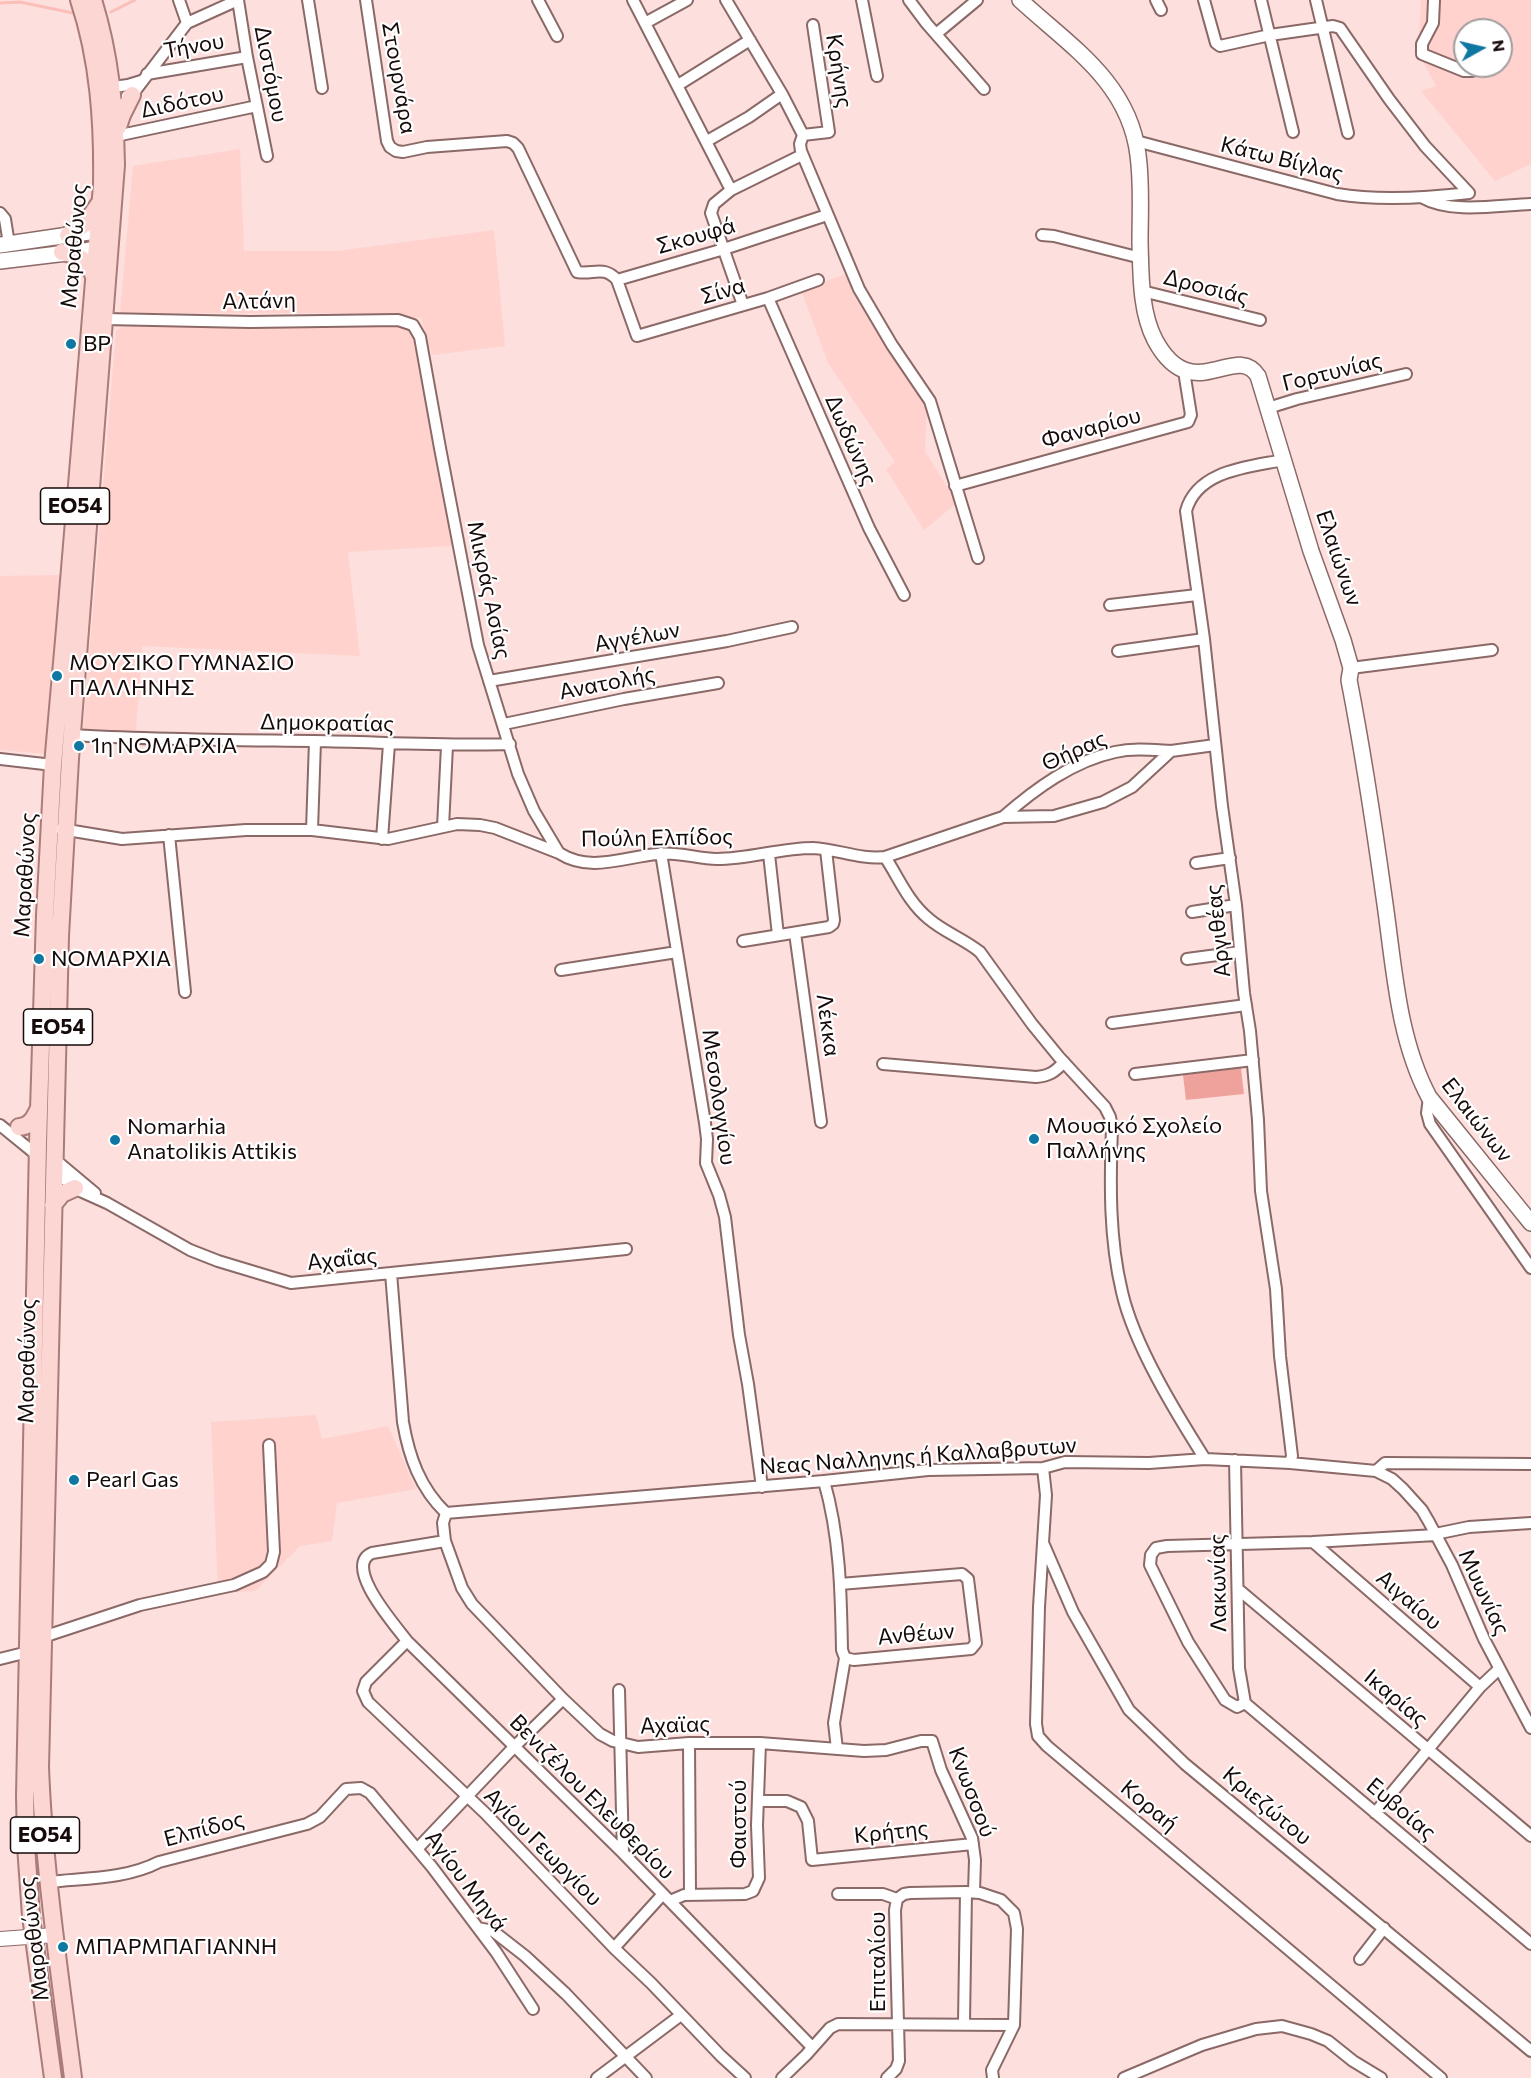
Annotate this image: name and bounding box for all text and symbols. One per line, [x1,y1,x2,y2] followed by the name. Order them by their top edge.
[1453,18,1513,78] north arrow
[376,20,422,136] street label: Στουρνάρα
[249,23,293,125] street label: Διστόμου
[162,28,226,64] street label: Τήνου
[820,32,858,110] street label: Κρήνης
[1489,38,1510,53] text: N
[138,80,226,124] street label: Διδότου
[1218,131,1346,187] street label: Κάτω Βίγλας
[55,182,93,310] street label: Μαραθώνος
[654,212,738,260] street label: Σκουφά
[1161,264,1251,310] street label: Δροσιάς
[698,272,748,310] street label: Σίνα
[222,287,296,315] street label: Αλτάνη
[83,331,111,357] place label: BP
[64,337,78,351] marker: BP
[1280,347,1384,397] street label: Γορτυνίας
[819,390,883,490] street label: Δωδώνης
[1038,402,1144,454] street label: Φαναρίου
[40,488,110,524] road number: ΕΟ54
[1310,506,1368,610] street label: Ελαιώνων
[461,518,517,662] street label: Μικράς Ασίας
[592,616,682,658] street label: Αγγέλων
[69,650,294,702] place label: ΜΟΥΣΙΚΟ ΓΥΜΝΑΣΙΟ ΠΑΛΛΗΝΗΣ
[557,661,657,705] street label: Ανατολής
[50,669,64,683] marker: ΜΟΥΣΙΚΟ ΓΥΜΝΑΣΙΟ ΠΑΛΛΗΝΗΣ
[260,709,394,737] street label: Δημοκρατίας
[1038,725,1110,777] street label: Θήρας
[91,733,237,759] place label: 1η ΝΟΜΑΡΧΙΑ
[72,739,86,753] marker: 1η ΝΟΜΑΡΧΙΑ
[9,812,41,938] street label: Μαραθώνος
[581,823,733,853] street label: Πούλη Ελπίδος
[1200,883,1236,979] street label: Αργιθέας
[51,946,171,972] place label: ΝΟΜΑΡΧΙΑ
[32,952,46,966] marker: ΝΟΜΑΡΧΙΑ
[811,992,845,1058] street label: Λέκκα
[23,1009,92,1045] road number: ΕΟ54
[696,1027,742,1167] street label: Μεσολογγίου
[1436,1073,1518,1167] street label: Ελαιώνων
[1046,1113,1222,1164] place label: Μουσικό Σχολείο Παλλήνης
[127,1114,297,1166] place label: Nomarhia Anatolikis Attikis
[1027,1132,1041,1146] marker: Μουσικό Σχολείο Παλλήνης
[108,1133,122,1147] marker: Nomarhia Anatolikis Attikis
[306,1242,378,1276] street label: Αχαΐας
[13,1298,41,1424] street label: Μαραθώνος
[758,1432,1078,1480] street label: Νεας Nαλληνης ή Καλλαβρυτων
[86,1467,179,1493] place label: Pearl Gas
[67,1473,81,1487] marker: Pearl Gas
[1204,1533,1232,1633] street label: Λακωνίας
[1453,1545,1515,1639] street label: Μυωνίας
[1371,1564,1447,1636] street label: Αιγαίου
[876,1617,956,1651] street label: Ανθέων
[1359,1664,1433,1732] street label: Ικαρίας
[504,1709,680,1885] street label: Βενιζέλου Ελευθερίου
[639,1711,711,1739] street label: Αχαϊας
[943,1743,1001,1841] street label: Κνωσσού
[1217,1761,1317,1851] street label: Κριεζώτου
[1361,1772,1441,1846] street label: Ευβοίας
[1115,1775,1183,1837] street label: Κοραή
[726,1780,752,1868] street label: Φαιστού
[478,1782,608,1912] street label: Αγίου Γεωργίου
[161,1806,247,1852] street label: Ελπίδος
[853,1815,929,1849] street label: Κρήτης
[10,1817,80,1853] road number: ΕΟ54
[419,1825,513,1937] street label: Αγίου Μηνά
[13,1875,55,2003] street label: Μαραθώνος
[865,1912,891,2012] street label: Επιταλίου
[75,1934,277,1960] place label: ΜΠΑΡΜΠΑΓΙΑΝΝΗ
[56,1940,70,1954] marker: ΜΠΑΡΜΠΑΓΙΑΝΝΗ

